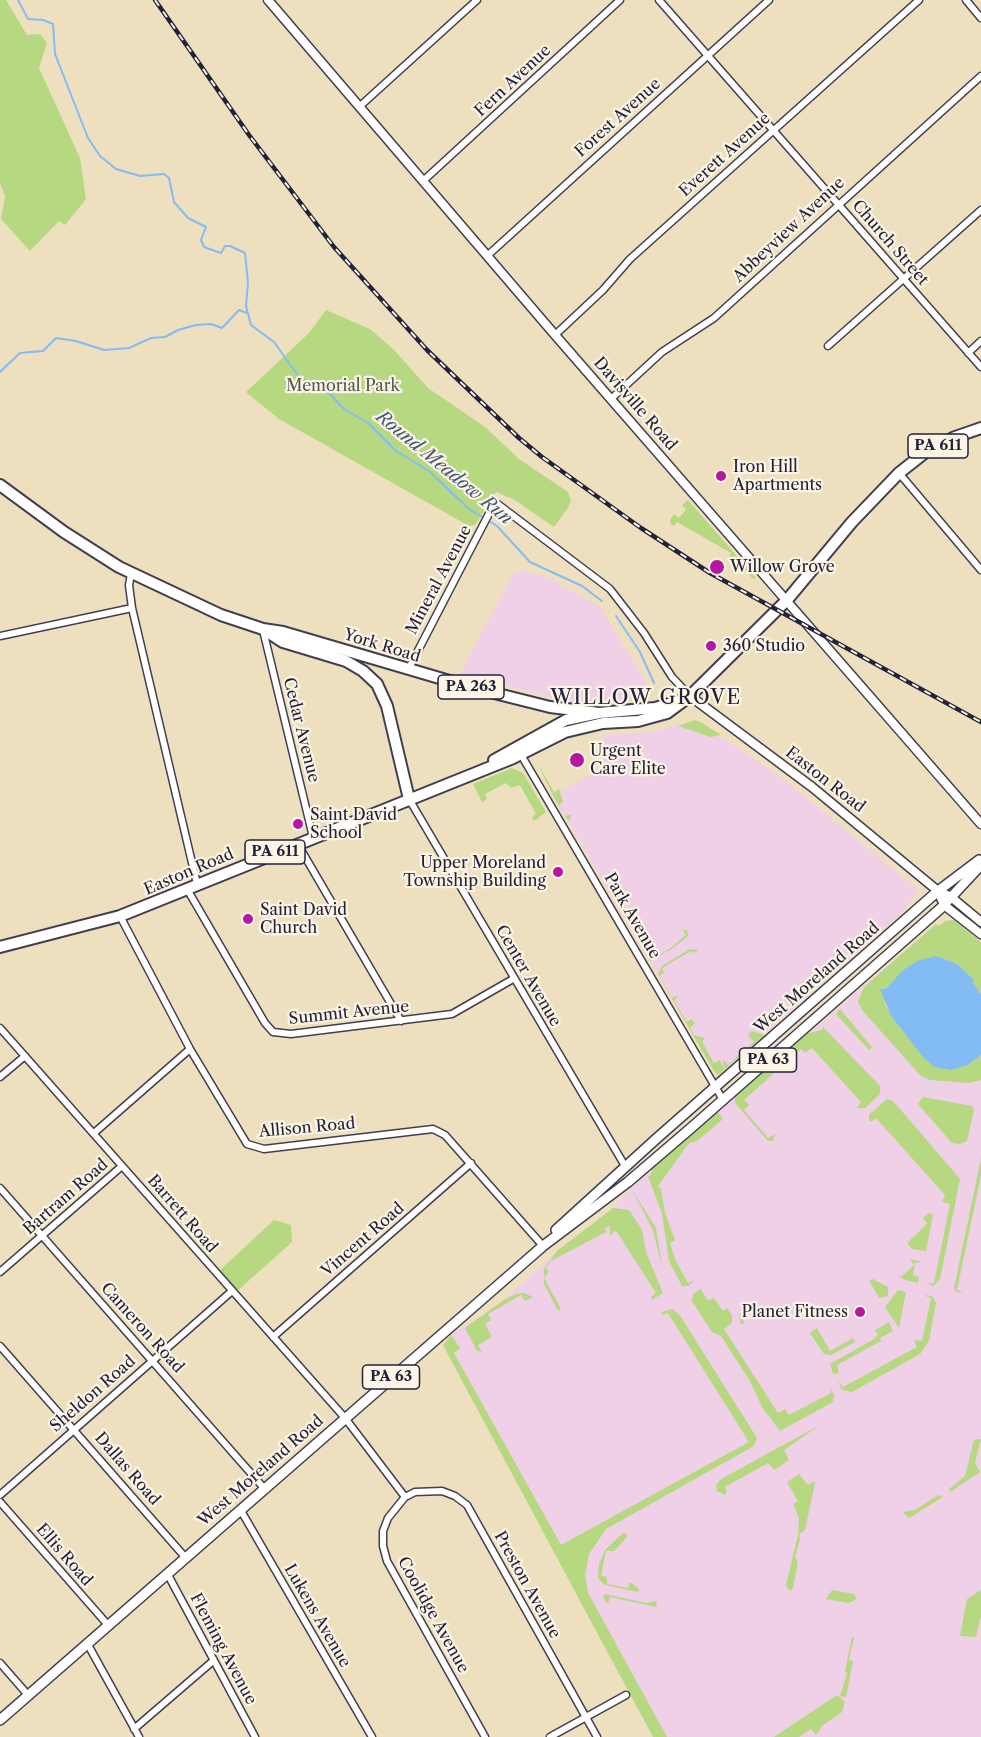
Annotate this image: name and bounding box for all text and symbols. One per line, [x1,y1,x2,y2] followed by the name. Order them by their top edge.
[471,41,555,121] street label: Fern Avenue
[571,75,665,161] street label: Forest Avenue
[675,109,775,201] street label: Everett Avenue
[729,173,849,287] street label: Abbeyview Avenue
[848,196,932,290] street label: Church Street
[589,353,681,455] street label: Davisville Road
[286,376,400,396] park label: Memorial Park
[372,406,516,530] water label: Round Meadow Run
[908,434,968,458] road number: PA 611
[733,457,822,495] place label: Iron Hill Apartments
[714,469,728,483] marker: Iron Hill Apartments
[402,522,476,638] street label: Mineral Avenue
[730,557,835,577] place label: Willow Grove
[708,558,726,576] marker: Willow Grove
[341,625,423,667] street label: York Road
[723,636,805,656] place label: 360 Studio
[704,639,718,653] marker: 360 Studio
[438,675,504,699] road number: PA 263
[279,676,323,784] street label: Cedar Avenue
[550,686,742,710] district label: WILLOW GROVE
[590,741,666,779] place label: Urgent Care Elite
[781,743,869,817] street label: Easton Road
[568,751,586,769] marker: Urgent Care Elite
[310,805,397,843] place label: Saint David School
[291,817,305,831] marker: Saint David School
[245,840,305,864] road number: PA 611
[141,844,237,900] street label: Easton Road
[403,853,546,891] place label: Upper Moreland Township Building
[551,865,565,879] marker: Upper Moreland Township Building
[600,870,664,962] street label: Park Avenue
[260,900,347,938] place label: Saint David Church
[241,912,255,926] marker: Saint David Church
[750,918,884,1038] street label: West Moreland Road
[491,922,565,1030] street label: Center Avenue
[288,997,410,1029] street label: Summit Avenue
[740,1048,796,1072] road number: PA 63
[258,1114,356,1142] street label: Allison Road
[20,1155,112,1239] street label: Bartram Road
[143,1171,221,1257] street label: Barrett Road
[318,1199,408,1281] street label: Vincent Road
[96,1279,188,1377] street label: Cameron Road
[742,1302,848,1322] place label: Planet Fitness
[853,1305,867,1319] marker: Planet Fitness
[46,1352,140,1436] street label: Sheldon Road
[362,1365,420,1389] road number: PA 63
[194,1411,328,1531] street label: West Moreland Road
[90,1429,164,1509] street label: Dallas Road
[32,1520,96,1590] street label: Ellis Road
[490,1528,564,1642] street label: Preston Avenue
[393,1554,473,1676] street label: Coolidge Avenue
[280,1561,354,1671] street label: Lukens Avenue
[186,1590,260,1708] street label: Fleming Avenue

